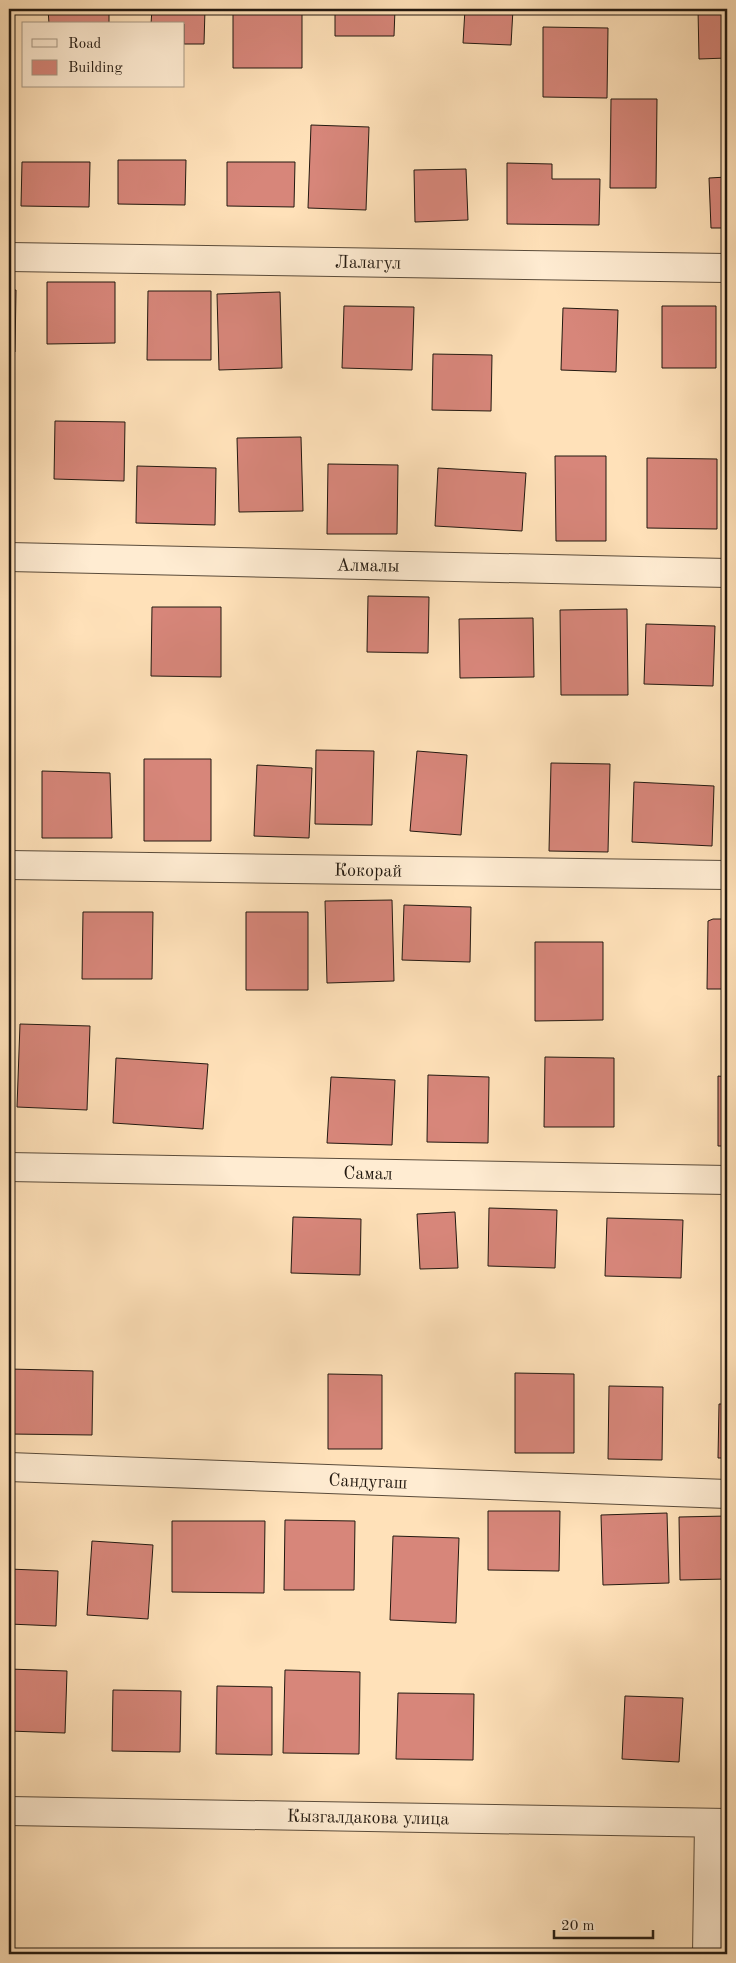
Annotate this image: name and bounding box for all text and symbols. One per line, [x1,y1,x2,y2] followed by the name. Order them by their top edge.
[22,22,185,88] legend
[68,37,102,52] text: Road
[68,61,123,76] text: Building
[335,253,401,273] street label: Лалагул
[336,556,400,576] street label: Алмалы
[334,861,402,881] street label: Кокорай
[343,1165,393,1183] street label: Самал
[328,1472,408,1492] street label: Сандугаш
[287,1808,449,1828] street label: Кызгалдакова улица
[554,1908,652,1940] scale bar
[561,1919,595,1934] text: 20 m

